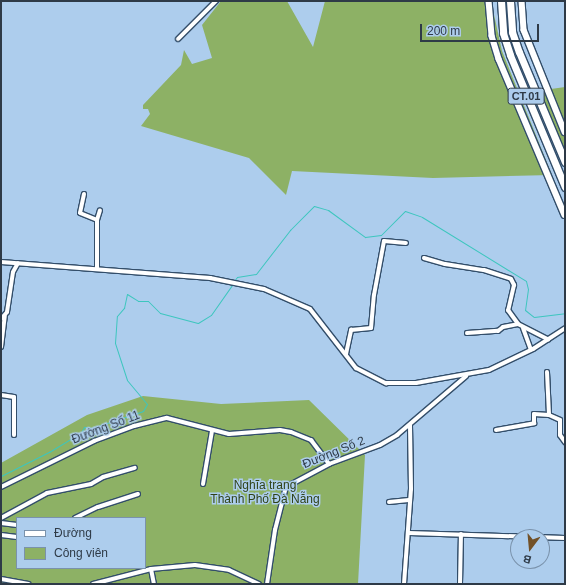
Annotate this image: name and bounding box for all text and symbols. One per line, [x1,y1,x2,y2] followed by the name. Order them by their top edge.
[422,16,541,42] scale bar
[427,24,460,38] text: 200 m
[507,87,545,105] road number: CT.01
[70,408,142,448] street label: Đường Số 11
[301,434,367,472] street label: Đường Số 2
[210,479,320,507] park label: Nghĩa trang Thành Phố Đà Nẵng
[16,517,146,569] legend
[54,526,92,540] text: Đường
[510,529,550,569] north arrow
[54,546,108,560] text: Công viên
[521,553,532,566] text: B

